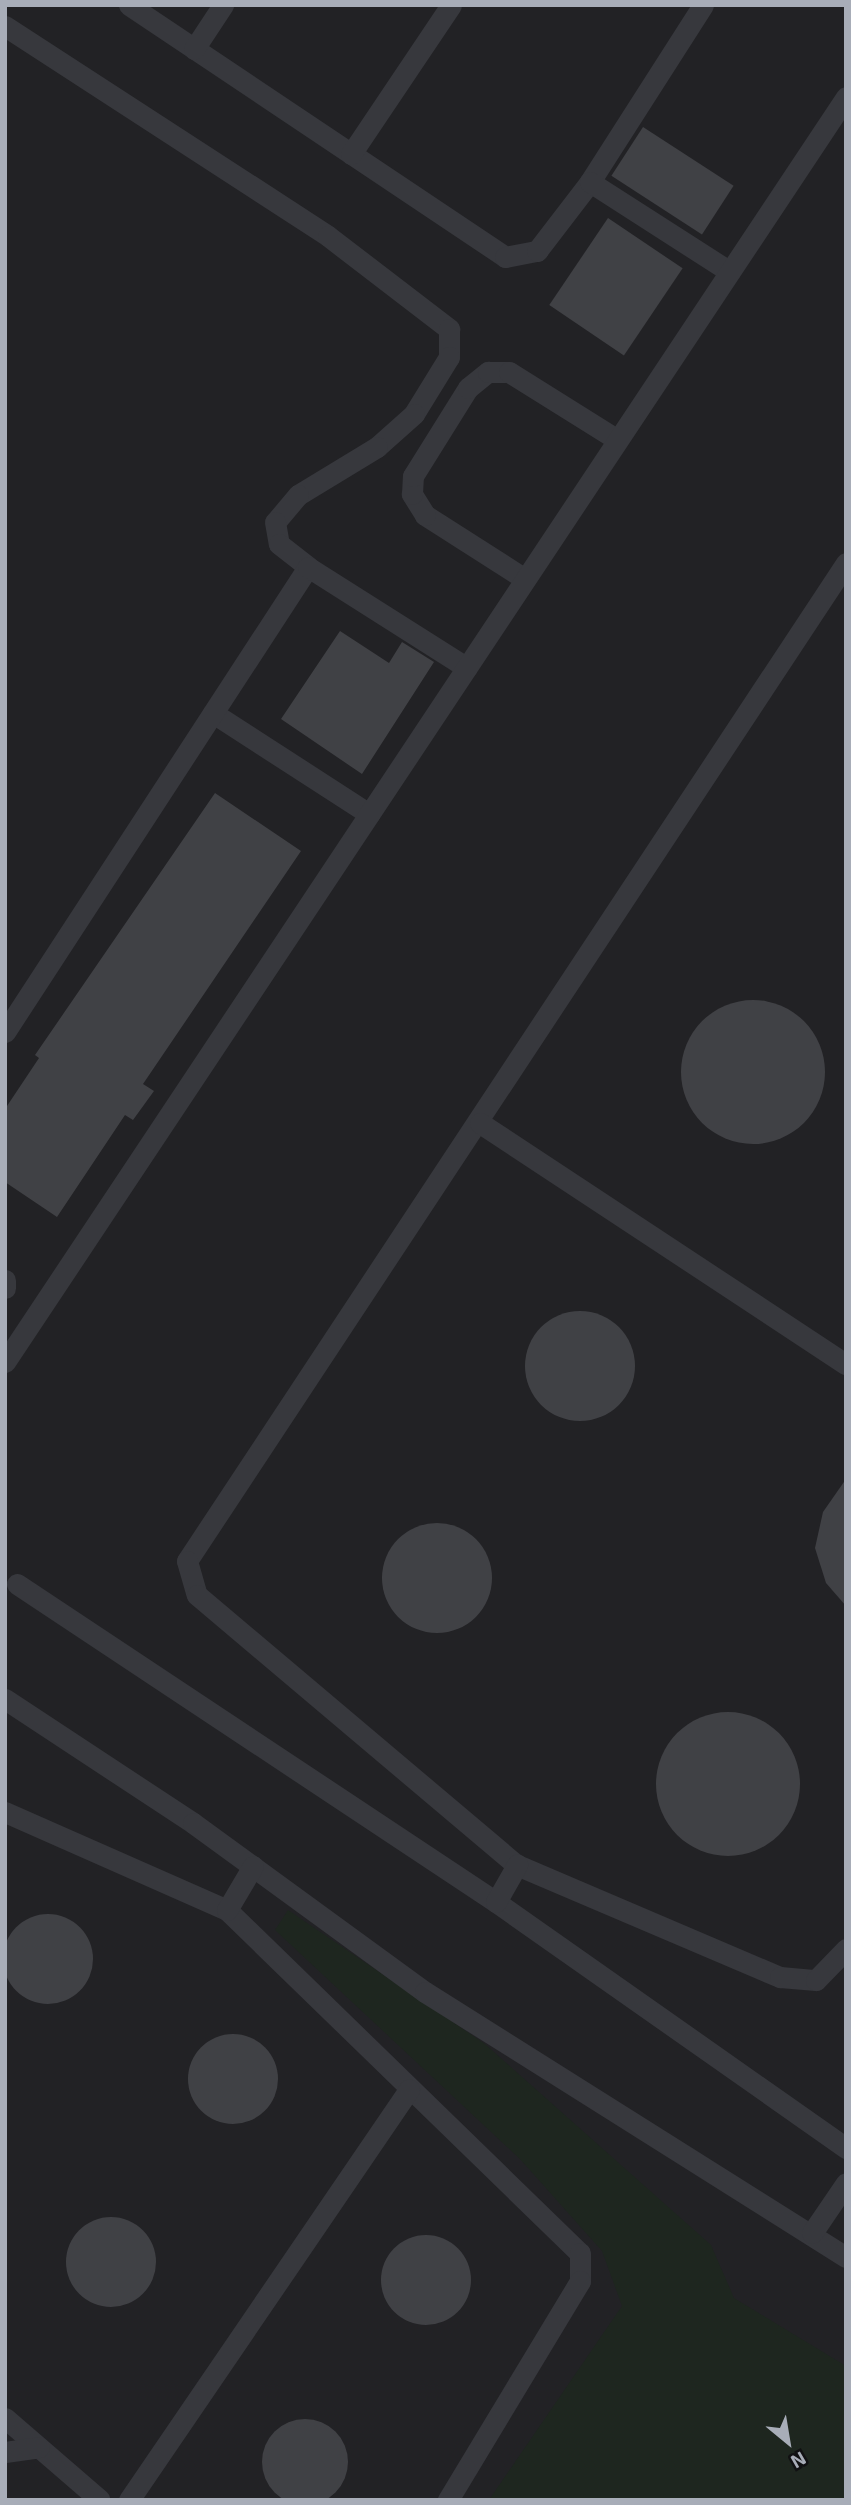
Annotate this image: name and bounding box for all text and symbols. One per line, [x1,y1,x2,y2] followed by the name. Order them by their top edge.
[753,2407,823,2477] north arrow
[787,2447,810,2474] text: N

